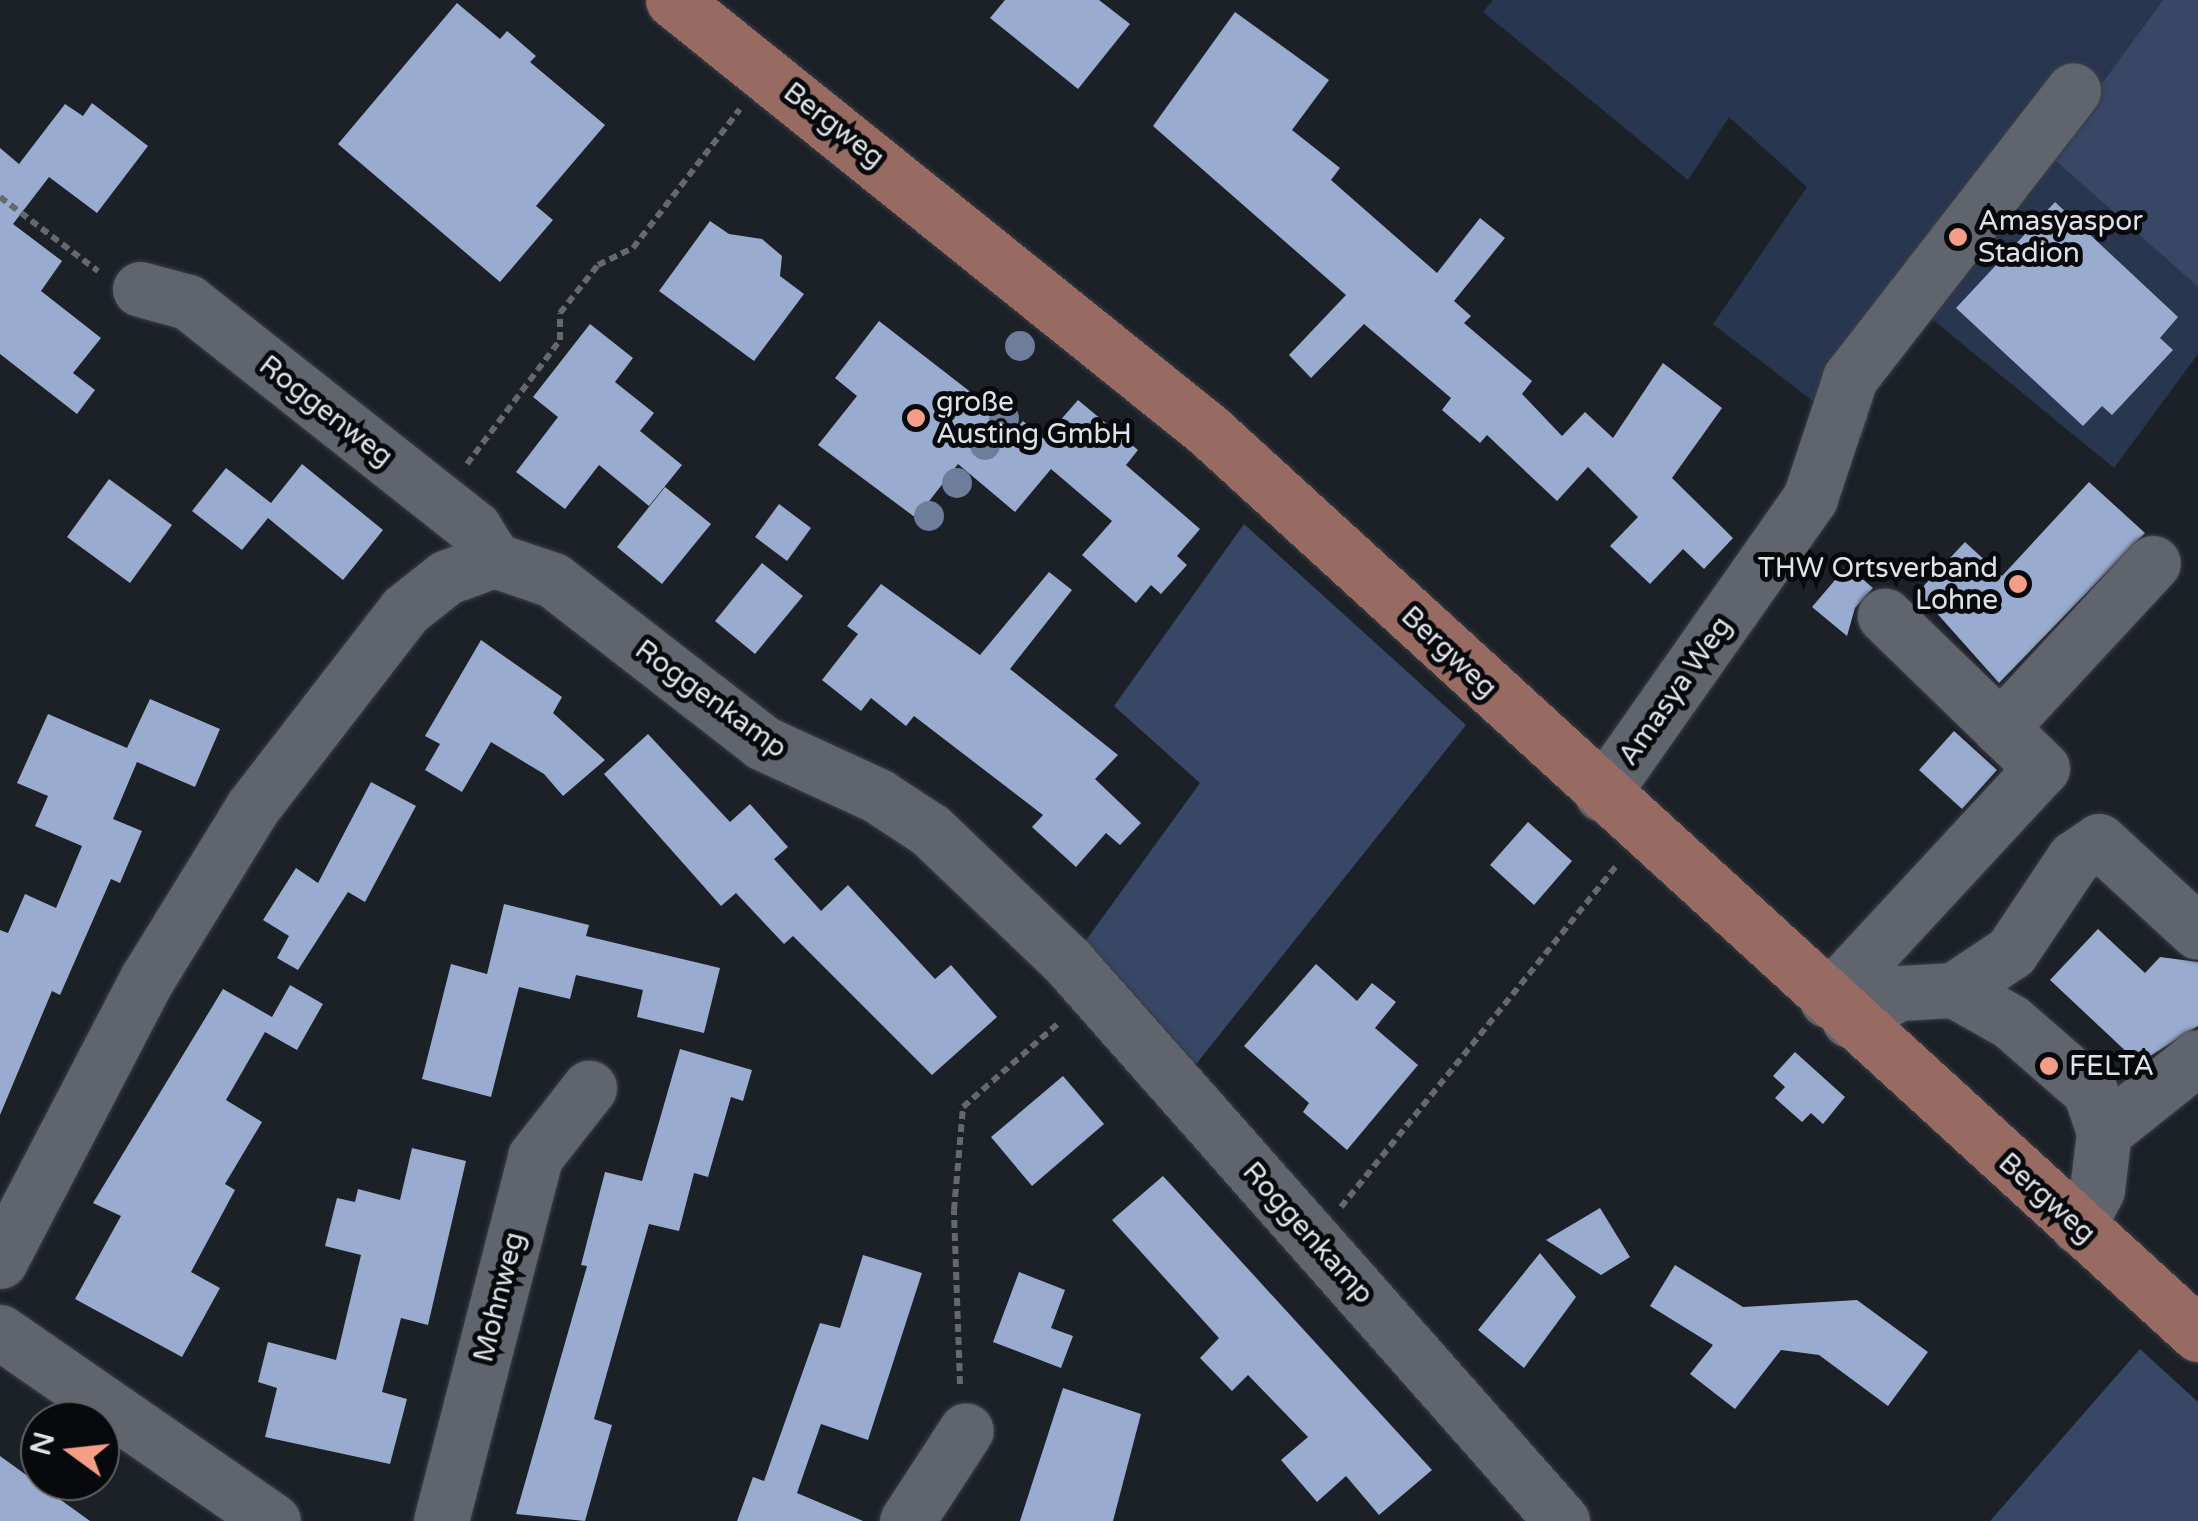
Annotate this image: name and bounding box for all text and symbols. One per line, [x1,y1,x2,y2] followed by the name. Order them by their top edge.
[777,75,891,175] street label: Bergweg
[1978,204,2143,270] place label: Amasyaspor Stadion
[1947,226,1969,248] marker: Amasyaspor Stadion
[252,348,400,474] street label: Roggenweg
[936,385,1132,451] place label: große Austing GmbH
[905,407,927,429] marker: große Austing GmbH
[1758,551,1998,617] place label: THW Ortsverband Lohne
[2007,573,2029,595] marker: THW Ortsverband Lohne
[1394,599,1504,705] street label: Bergweg
[1611,610,1739,772] street label: Amasya Weg
[629,633,793,765] street label: Roggenkamp
[2069,1049,2154,1083] place label: FELTA
[2038,1055,2060,1077] marker: FELTA
[1992,1146,2102,1250] street label: Bergweg
[1236,1155,1380,1311] street label: Roggenkamp
[467,1228,531,1366] street label: Mohnweg
[20,1401,120,1501] north arrow
[24,1429,62,1459] text: N

